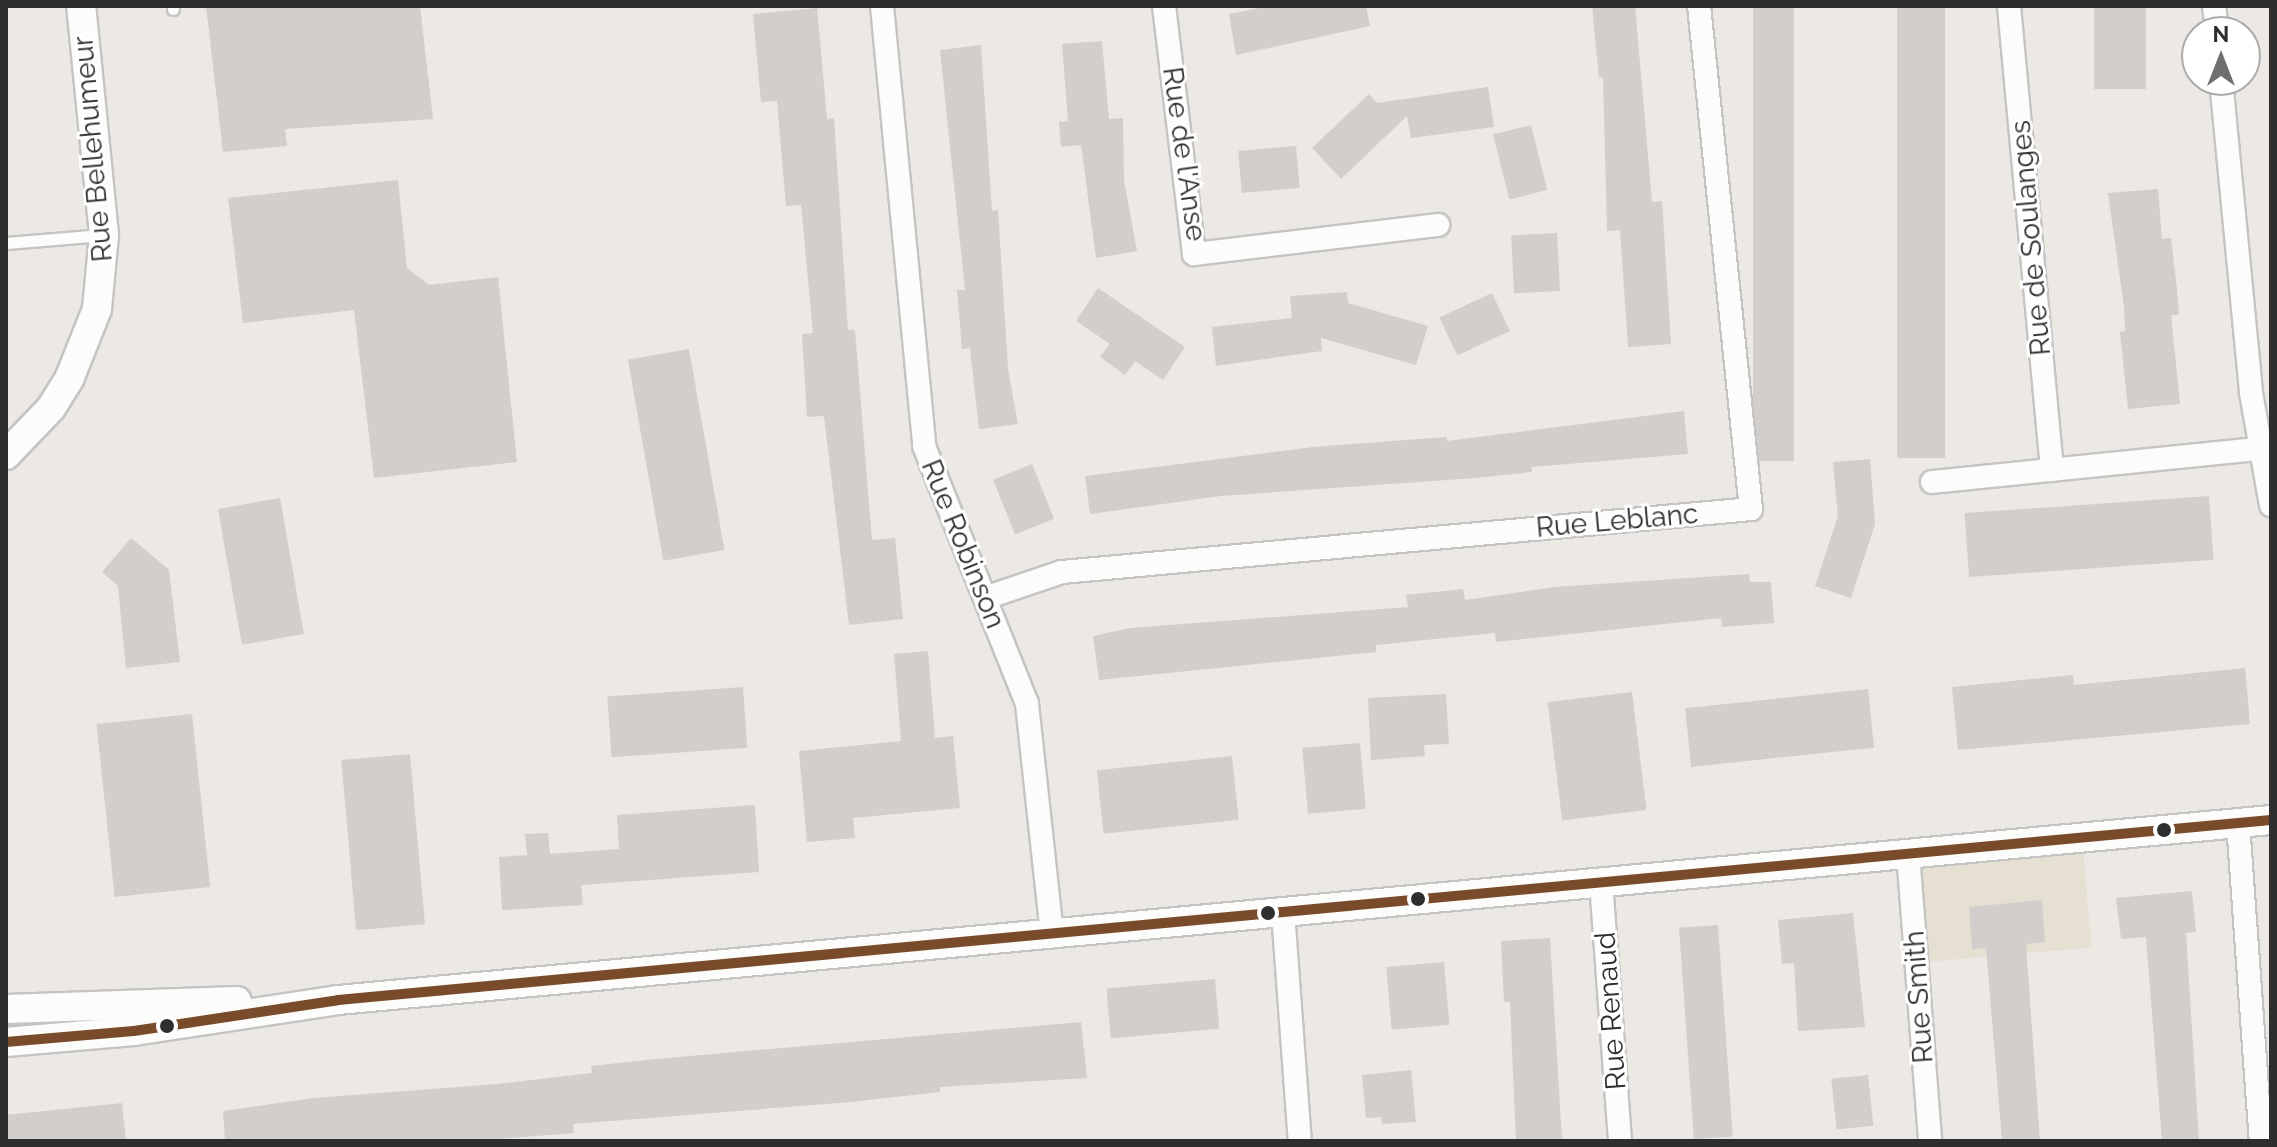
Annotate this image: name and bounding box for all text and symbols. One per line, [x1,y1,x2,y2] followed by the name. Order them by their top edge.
[2181,16,2261,96] north arrow
[2213,21,2229,47] text: N
[66,35,120,263] street label: Rue Bellehumeur
[1155,65,1213,243] street label: Rue de l'Anse
[2004,119,2058,357] street label: Rue de Soulanges
[914,455,1012,633] street label: Rue Robinson
[1535,497,1699,545] street label: Rue Leblanc
[2156,822,2172,838] unlabelled marker
[1410,891,1426,907] unlabelled marker
[1260,905,1276,921] unlabelled marker
[1898,930,1940,1064] street label: Rue Smith
[1589,931,1633,1091] street label: Rue Renaud
[159,1018,175,1034] unlabelled marker

